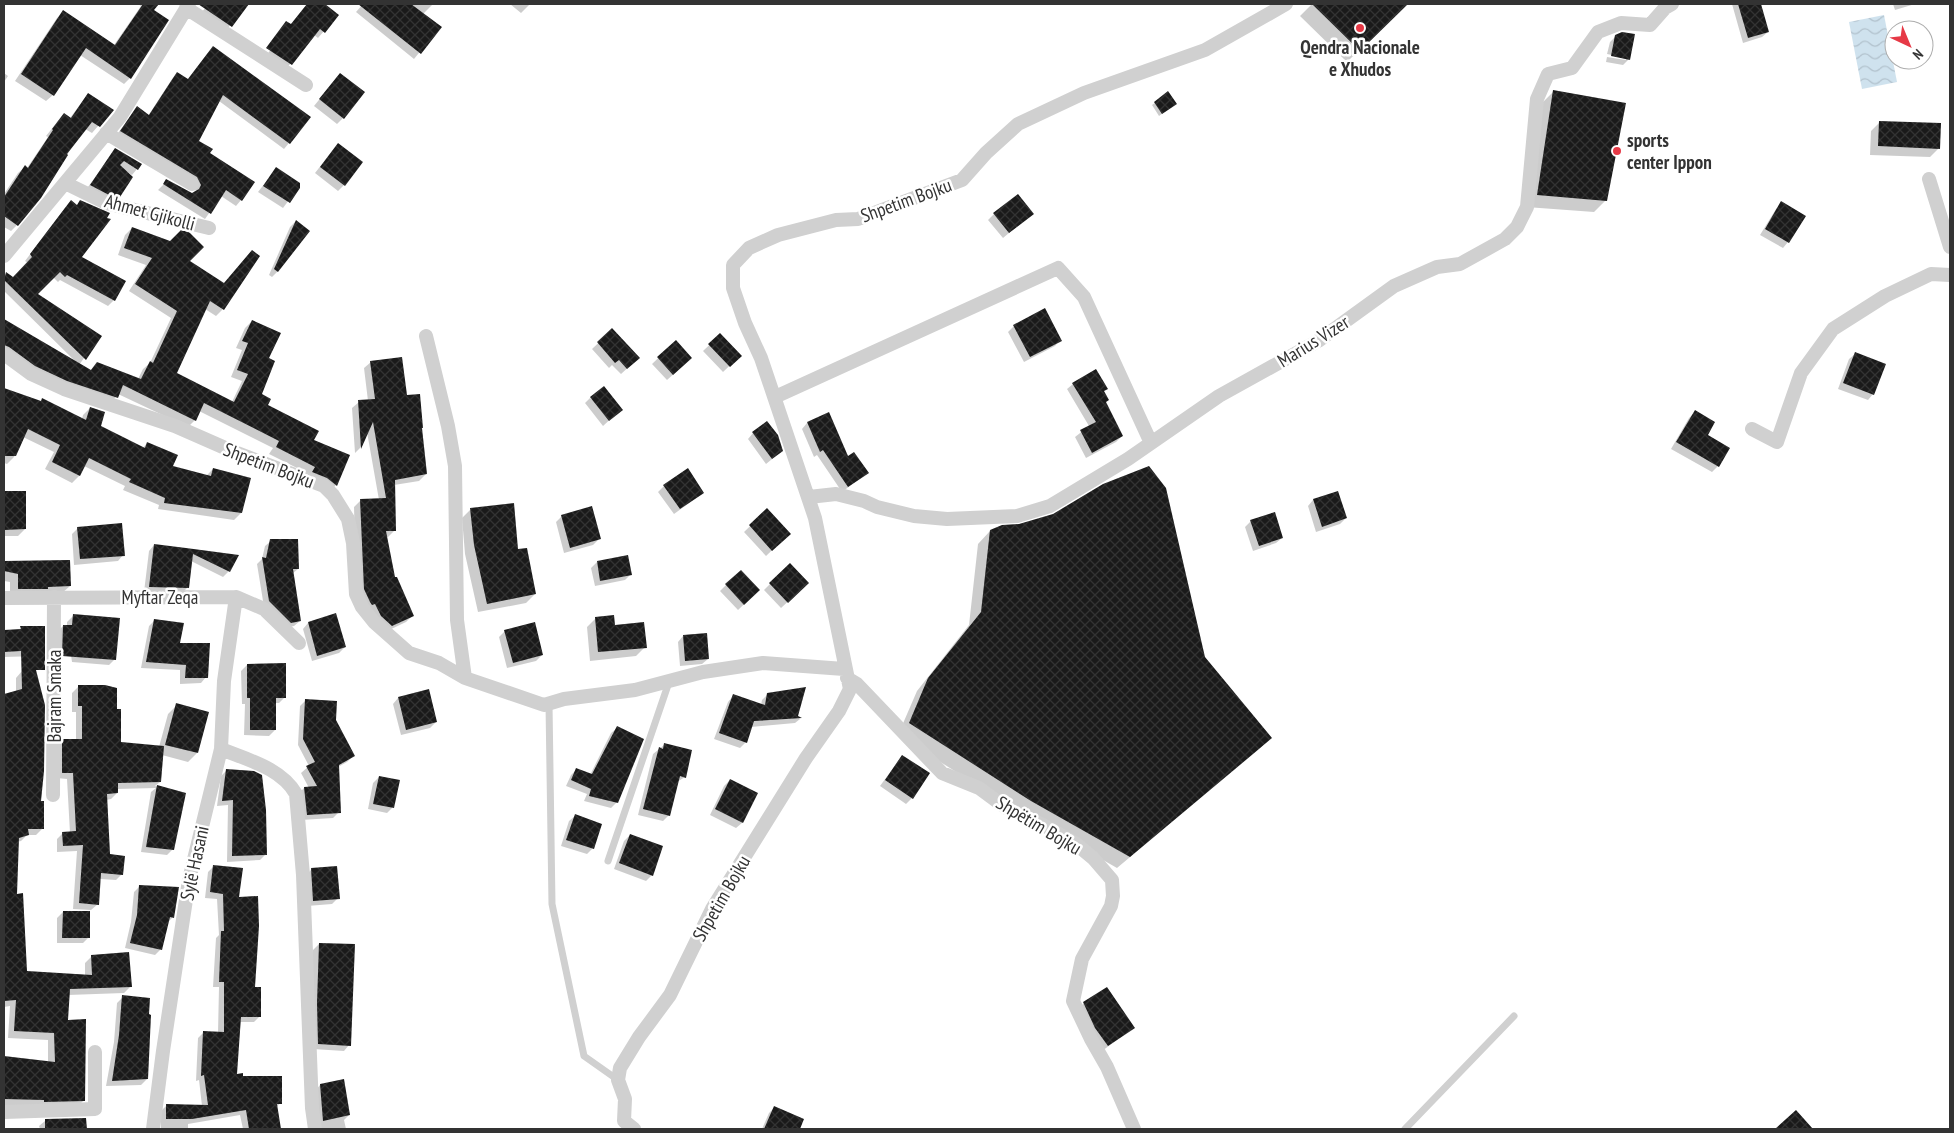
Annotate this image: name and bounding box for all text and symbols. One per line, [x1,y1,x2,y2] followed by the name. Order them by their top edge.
[1884,20,1934,70] north arrow
[1354,22,1366,34] marker: Qendra Nacionale e Xhudos
[1300,35,1420,81] place label: Qendra Nacionale e Xhudos
[1909,45,1927,63] text: N
[1627,128,1712,174] place label: sports center Ippon
[1611,145,1623,157] marker: sports center Ippon
[857,172,955,228] street label: Shpetim Bojku
[102,188,198,236] street label: Ahmet Gjikolli
[1273,309,1354,372] street label: Marius Vizer
[220,437,318,493] street label: Shpetim Bojku
[122,585,198,609] street label: Myftar Zeqa
[42,650,66,742] street label: Bajram Smaka
[992,790,1086,860] street label: Shpëtim Bojku
[174,823,214,903] street label: Sylë Hasani
[687,851,755,945] street label: Shpetim Bojku

